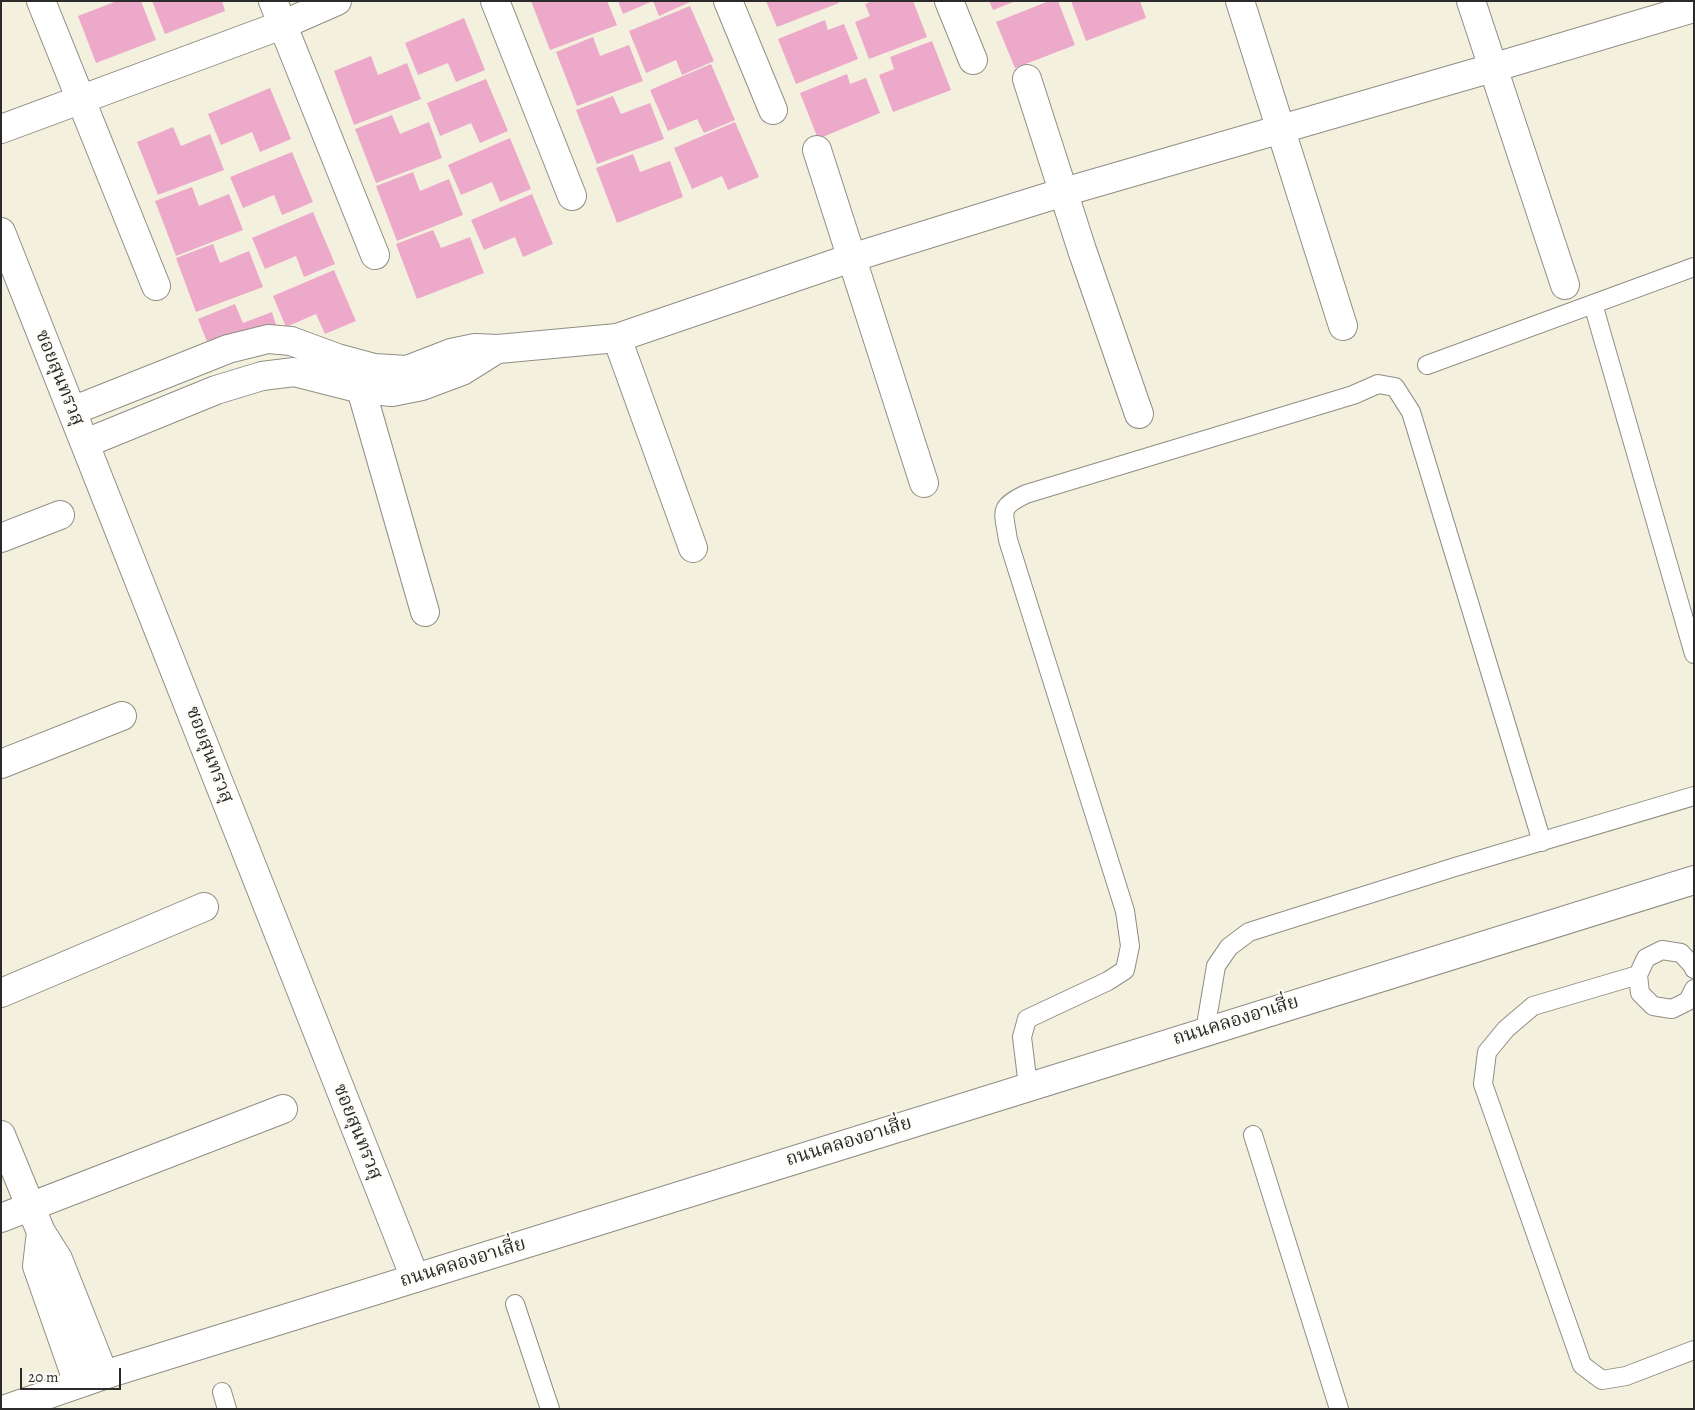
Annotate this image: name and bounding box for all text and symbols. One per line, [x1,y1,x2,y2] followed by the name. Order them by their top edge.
[29,327,89,429] street label: ซอยสุนทรวสุ
[180,704,238,806] street label: ซอยสุนทรวสุ
[1170,991,1302,1051] street label: ถนนคลองอาเสี่ย
[327,1081,387,1183] street label: ซอยสุนทรวสุ
[783,1112,915,1172] street label: ถนนคลองอาเสี่ย
[397,1233,529,1293] street label: ถนนคลองอาเสี่ย
[22,1358,124,1390] scale bar
[28,1367,59,1387] text: 20 m

